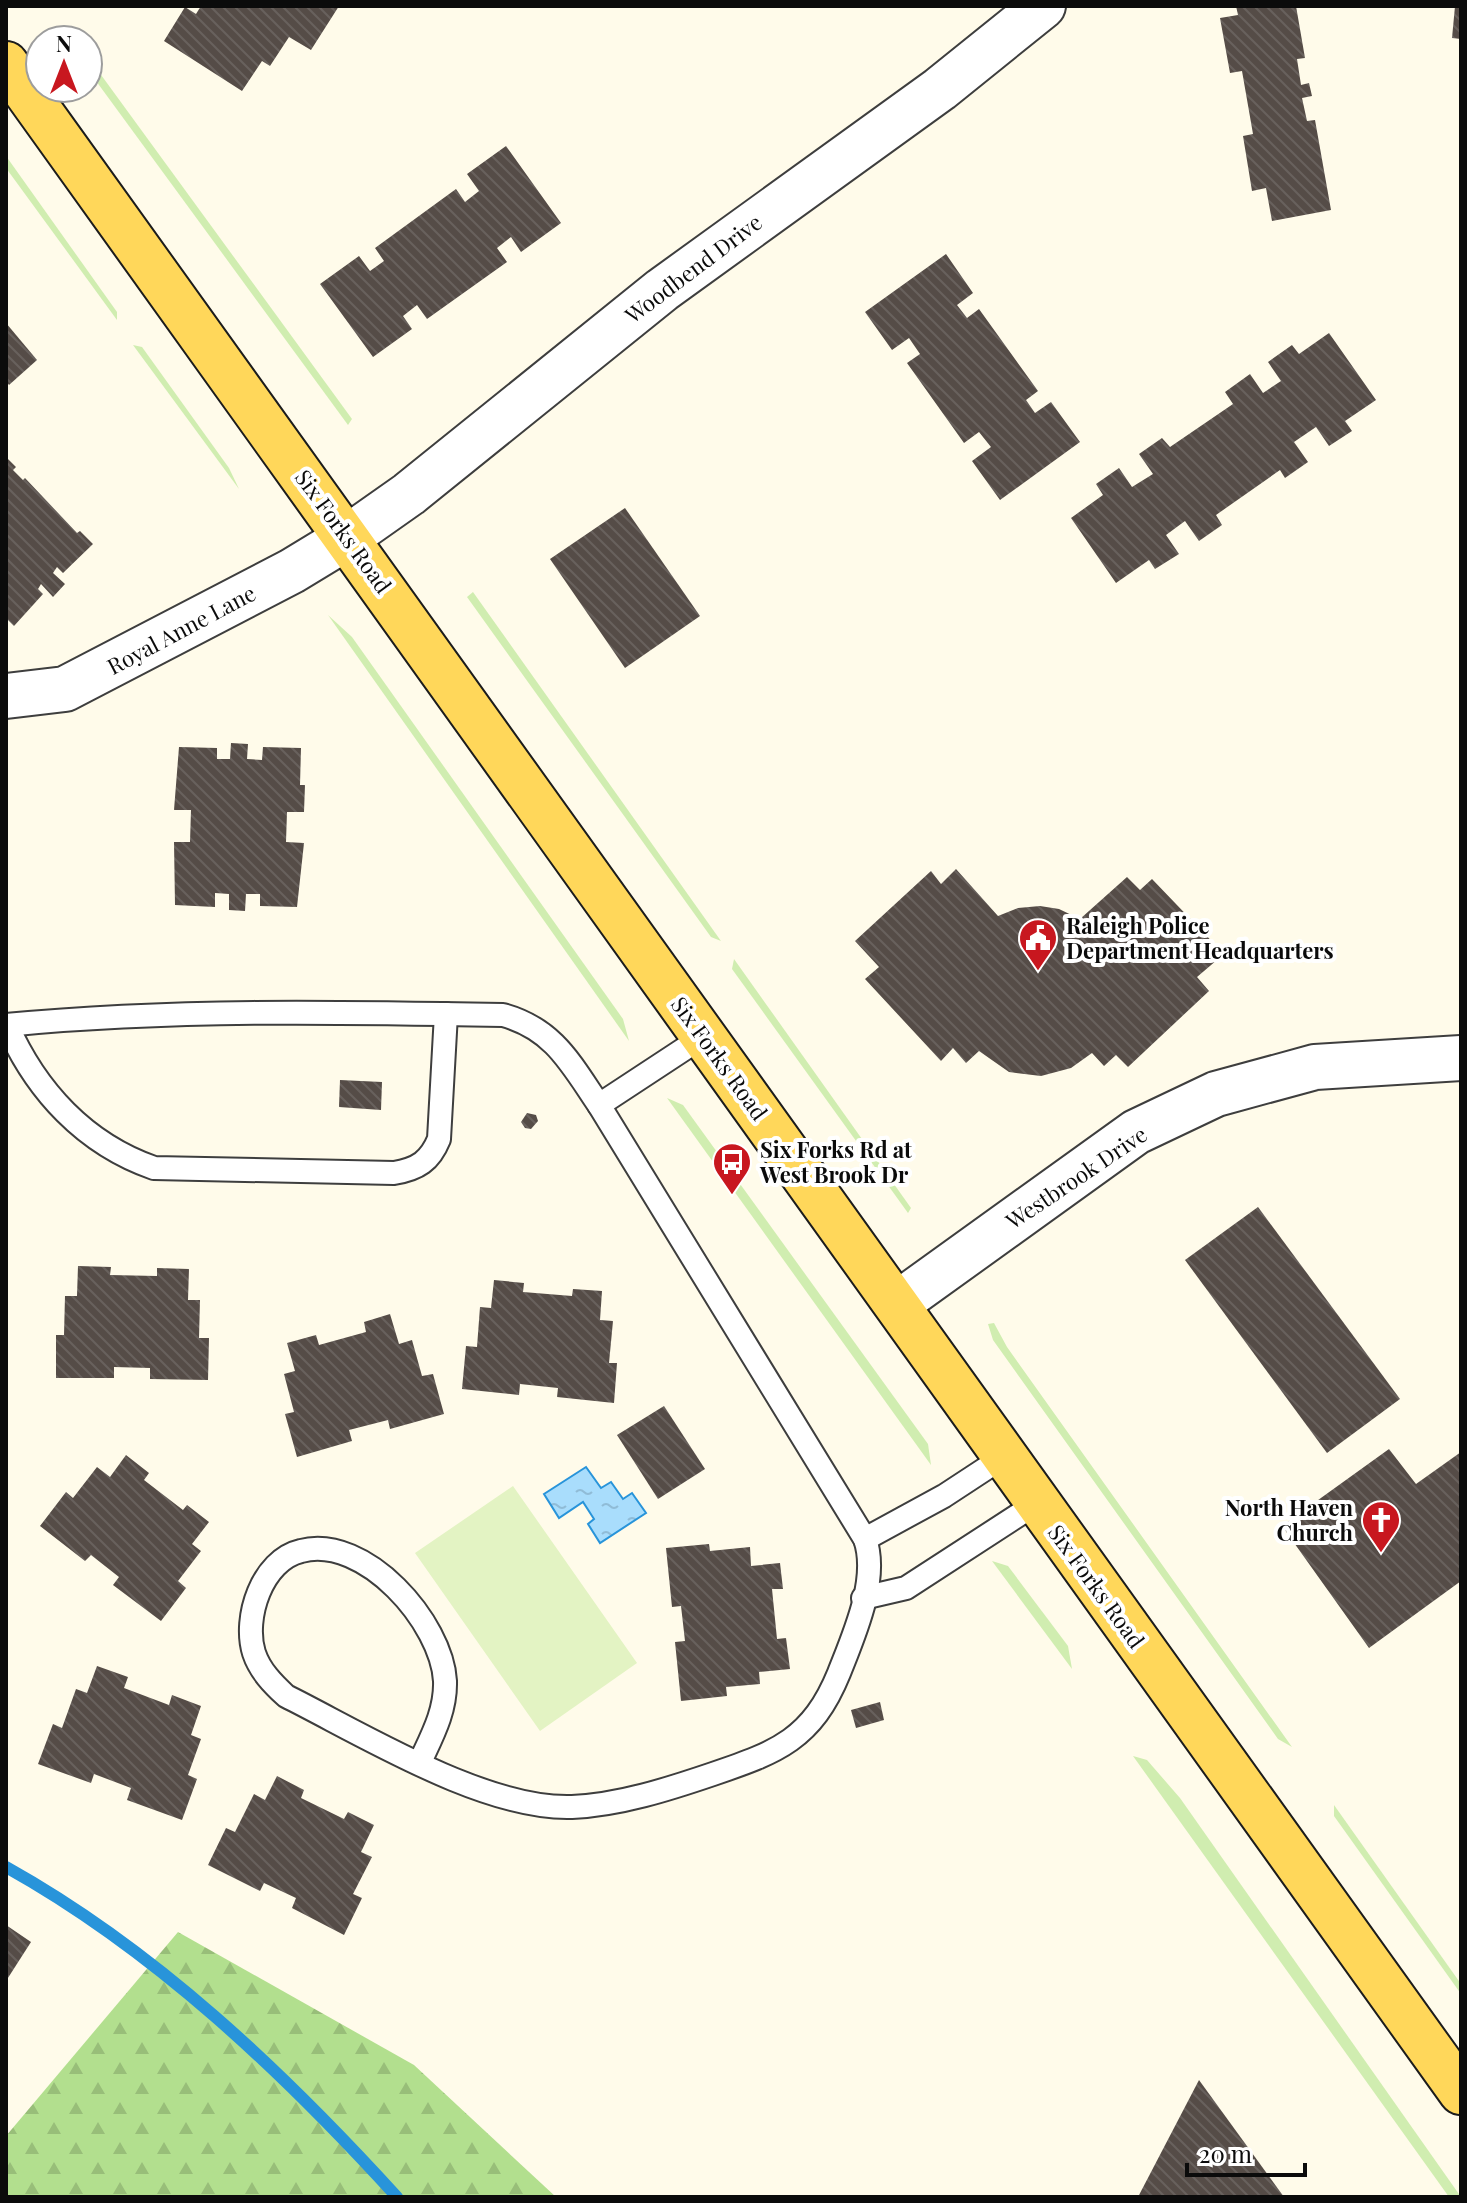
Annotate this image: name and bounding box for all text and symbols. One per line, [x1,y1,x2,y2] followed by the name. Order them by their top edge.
[24,24,104,104] north arrow
[56,28,72,58] text: N
[618,207,768,330] street label: Woodbend Drive
[289,463,399,599] street label: Six Forks Road
[102,577,260,681] street label: Royal Anne Lane
[1066,910,1334,965] place label: Raleigh Police Department Headquarters
[1017,917,1059,972] public building icon: Raleigh Police Department Headquarters
[665,990,775,1126] street label: Six Forks Road
[999,1119,1152,1236] street label: Westbrook Drive
[759,1134,912,1189] place label: Six Forks Rd at West Brook Dr
[711,1141,753,1196] bus stop icon: Six Forks Rd at West Brook Dr
[1225,1492,1354,1547] place label: North Haven Church
[1360,1499,1402,1554] church icon: North Haven Church
[1042,1518,1152,1654] street label: Six Forks Road
[1187,2127,1305,2177] scale bar
[1199,2137,1252,2169] text: 20 m

